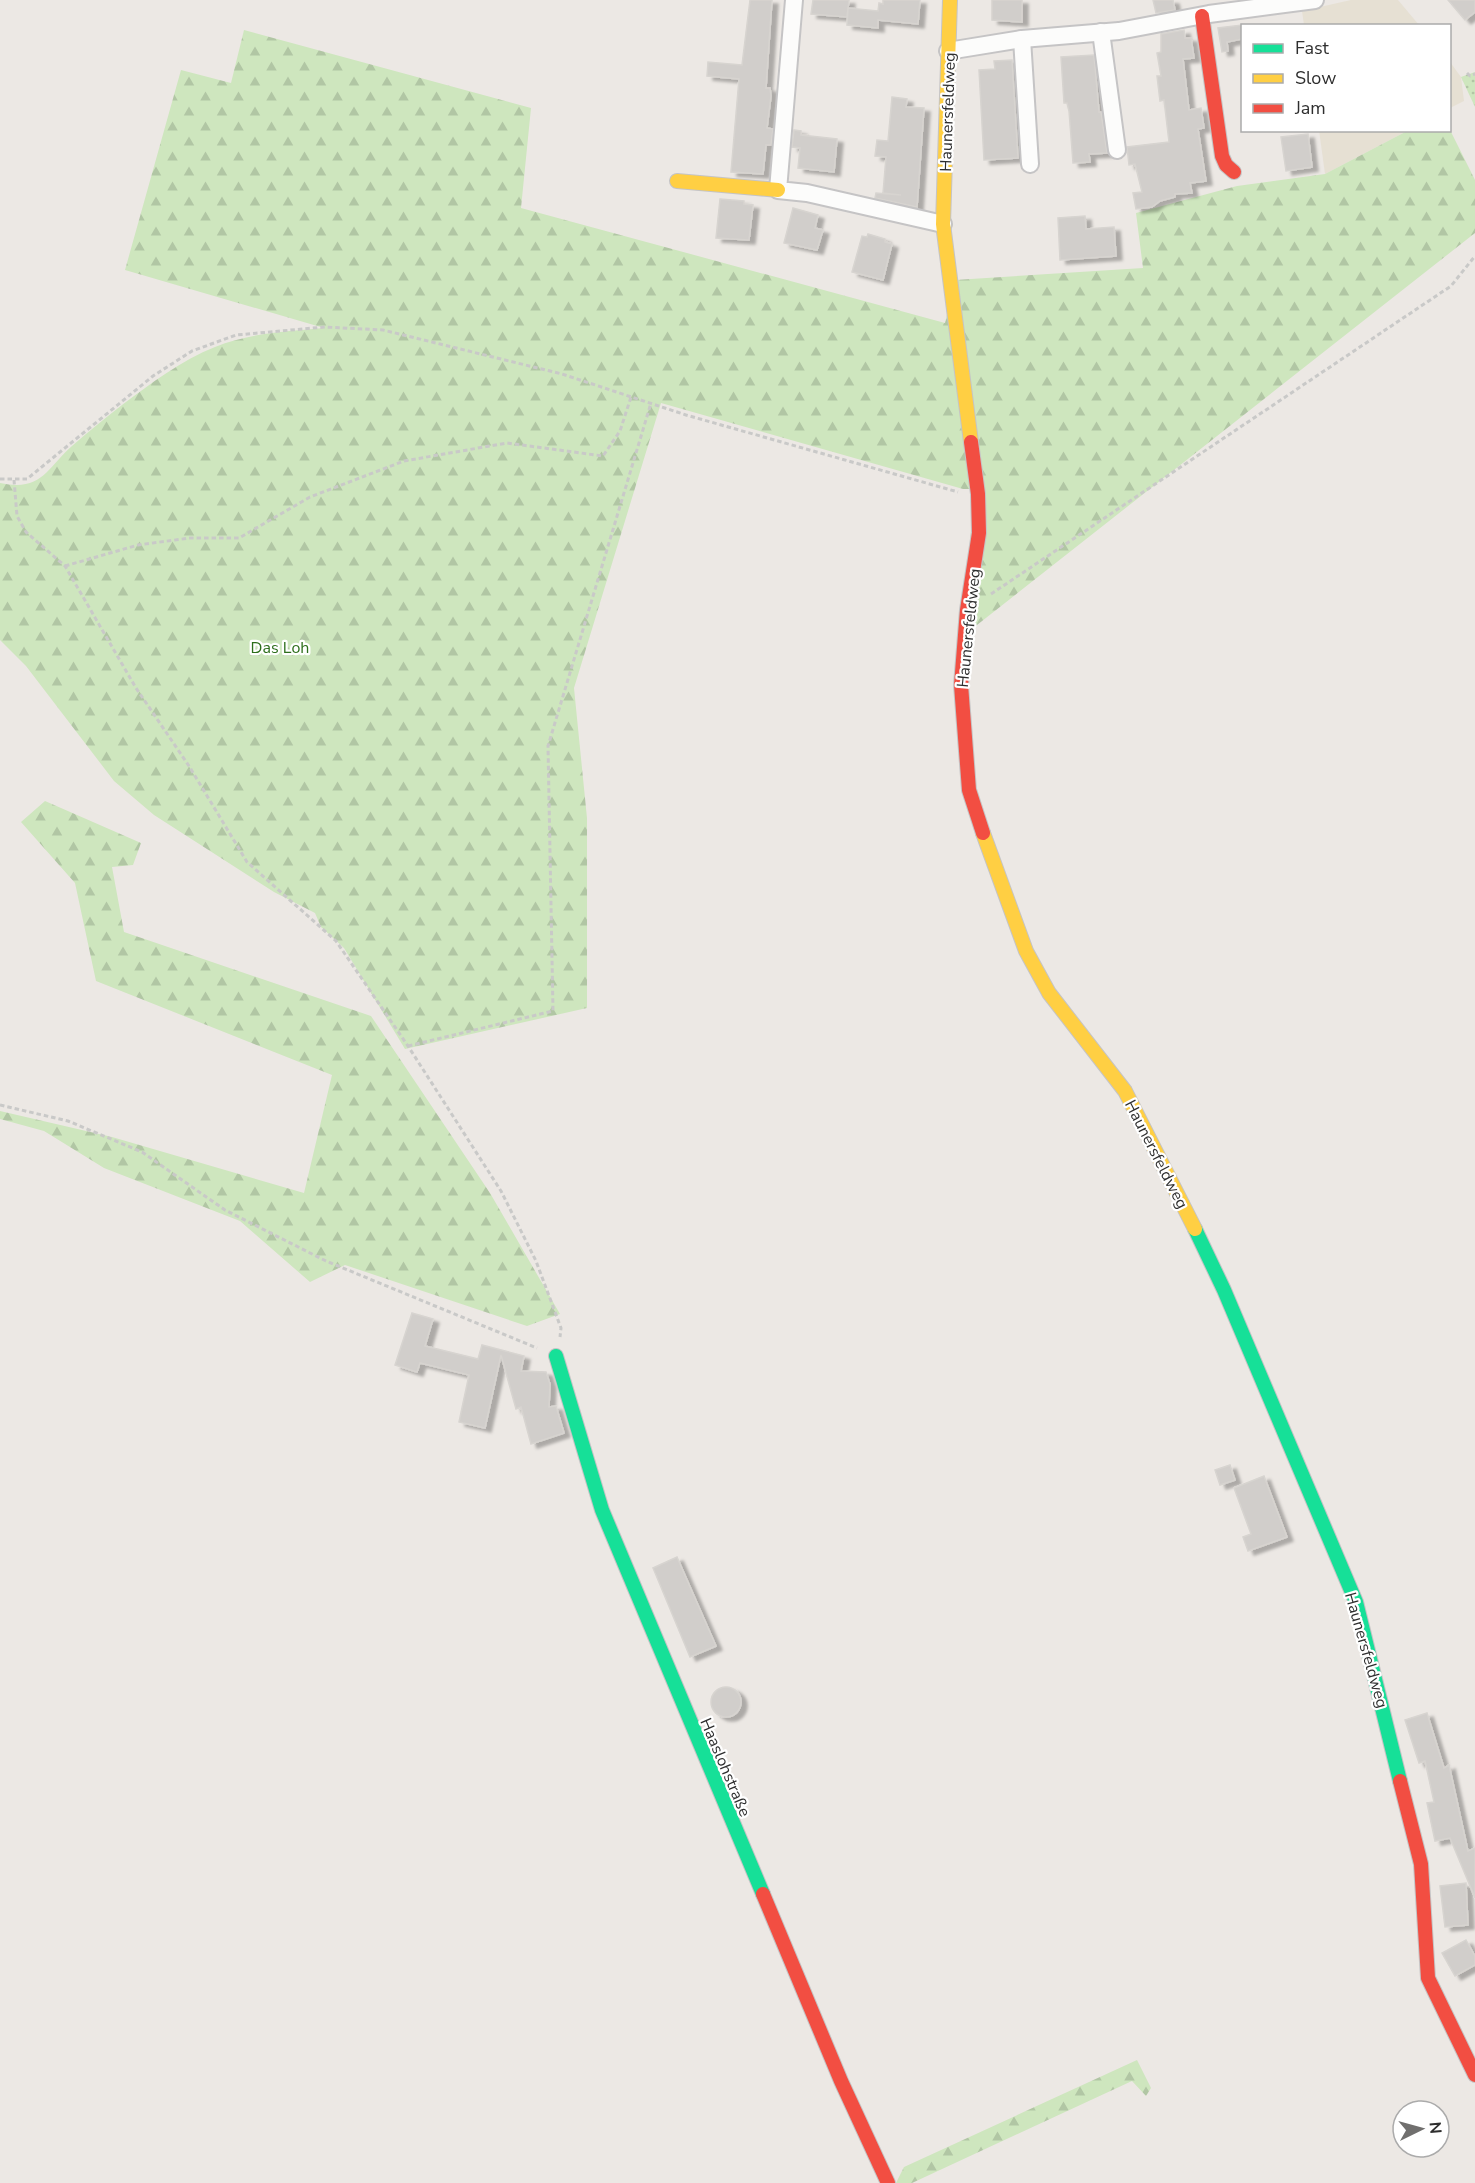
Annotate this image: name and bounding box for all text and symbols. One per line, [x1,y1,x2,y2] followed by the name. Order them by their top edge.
[1241,24,1451,132] legend
[1295,36,1330,60] text: Fast
[935,52,961,172] street label: Haunersfeldweg
[1295,66,1336,90] text: Slow
[1294,96,1326,120] text: Jam
[952,568,986,689] street label: Haunersfeldweg
[251,637,309,659] park label: Das Loh
[1119,1096,1193,1213] street label: Haunersfeldweg
[1339,1590,1393,1711] street label: Haunersfeldweg
[694,1715,756,1820] street label: Haaslohstraße
[1391,2099,1451,2159] north arrow
[1423,2121,1446,2135] text: N

